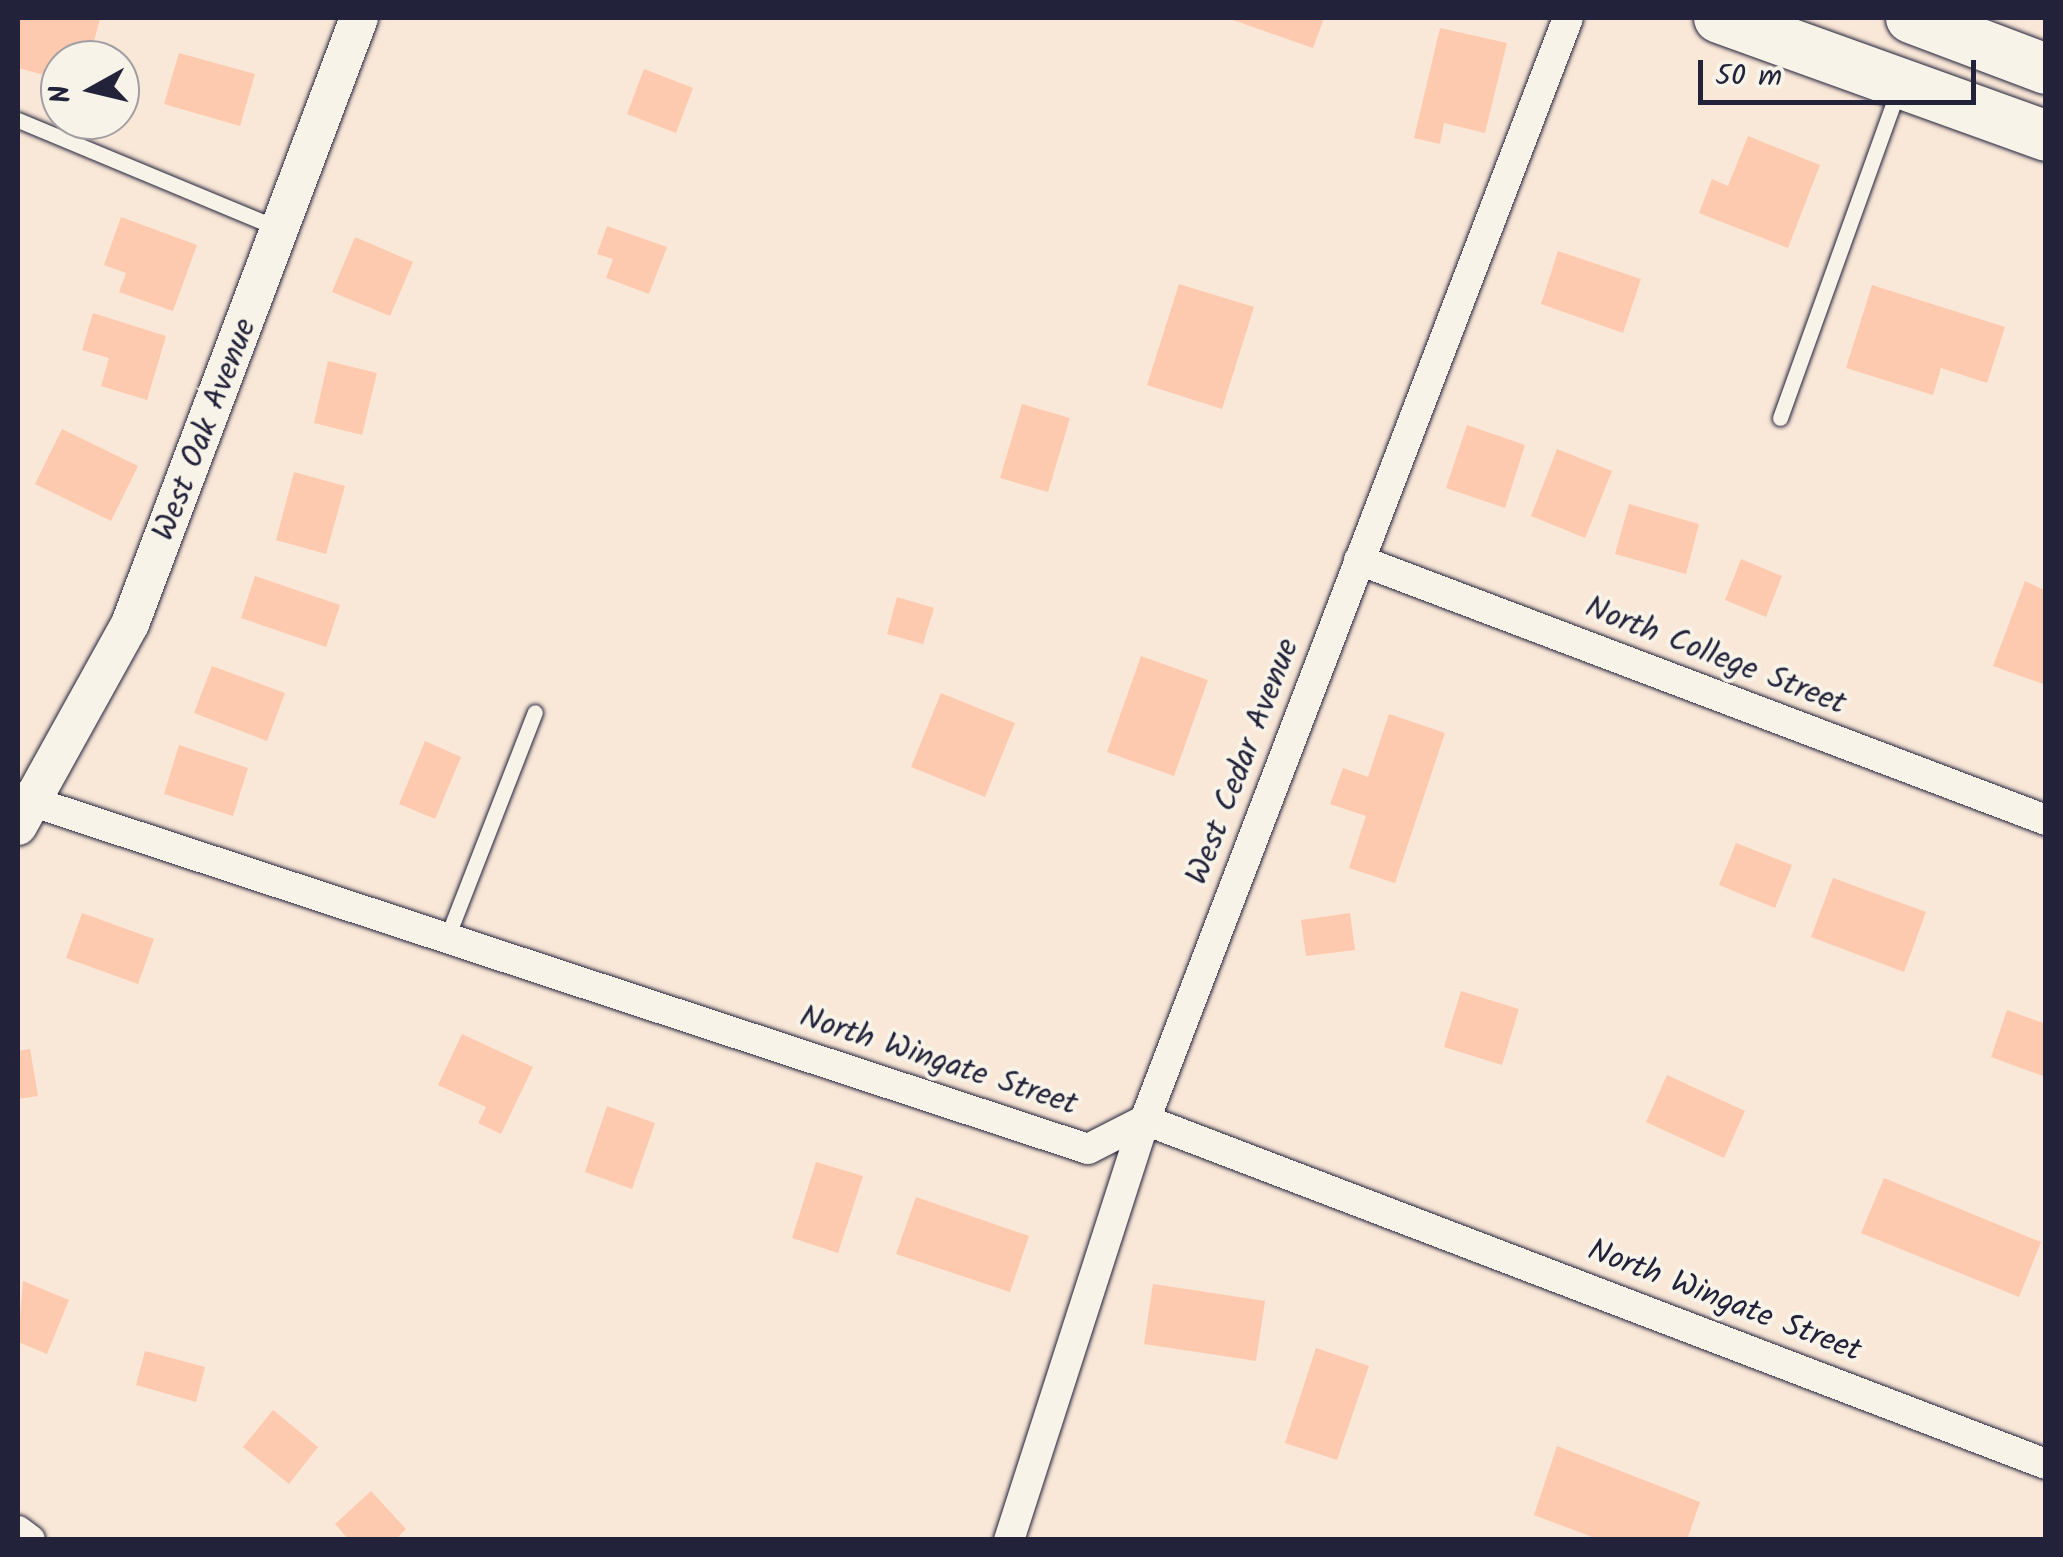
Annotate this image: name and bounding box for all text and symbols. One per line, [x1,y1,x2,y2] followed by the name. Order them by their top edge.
[40,40,140,140] north arrow
[1703,40,1980,102] scale bar
[1715,53,1782,101] text: 50 m
[38,82,85,106] text: N
[146,313,266,547] street label: West Oak Avenue
[1579,590,1851,724] street label: North College Street
[1179,634,1309,890] street label: West Cedar Avenue
[794,999,1082,1125] street label: North Wingate Street
[1582,1232,1866,1372] street label: North Wingate Street

